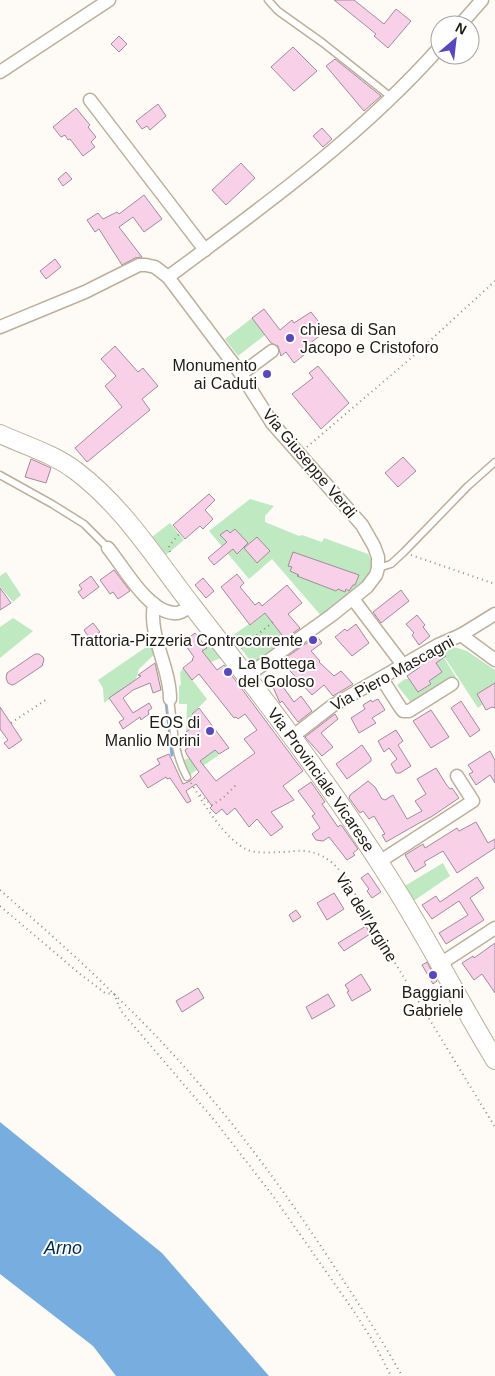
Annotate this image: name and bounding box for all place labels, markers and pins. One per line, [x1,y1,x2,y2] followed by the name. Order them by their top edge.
[300,321,439,356] place label: chiesa di San Jacopo e Cristoforo
[284,332,296,344] marker: chiesa di San Jacopo e Cristoforo
[173,357,257,392] place label: Monumento ai Caduti
[261,368,273,380] marker: Monumento ai Caduti
[71,632,303,649] place label: Trattoria-Pizzeria Controcorrente
[307,634,319,646] marker: Trattoria-Pizzeria Controcorrente
[238,655,316,690] place label: La Bottega del Goloso
[222,666,234,678] marker: La Bottega del Goloso
[105,714,200,749] place label: EOS di Manlio Morini
[204,725,216,737] marker: EOS di Manlio Morini
[427,969,439,981] marker: Baggiani Gabriele
[402,984,464,1019] place label: Baggiani Gabriele

